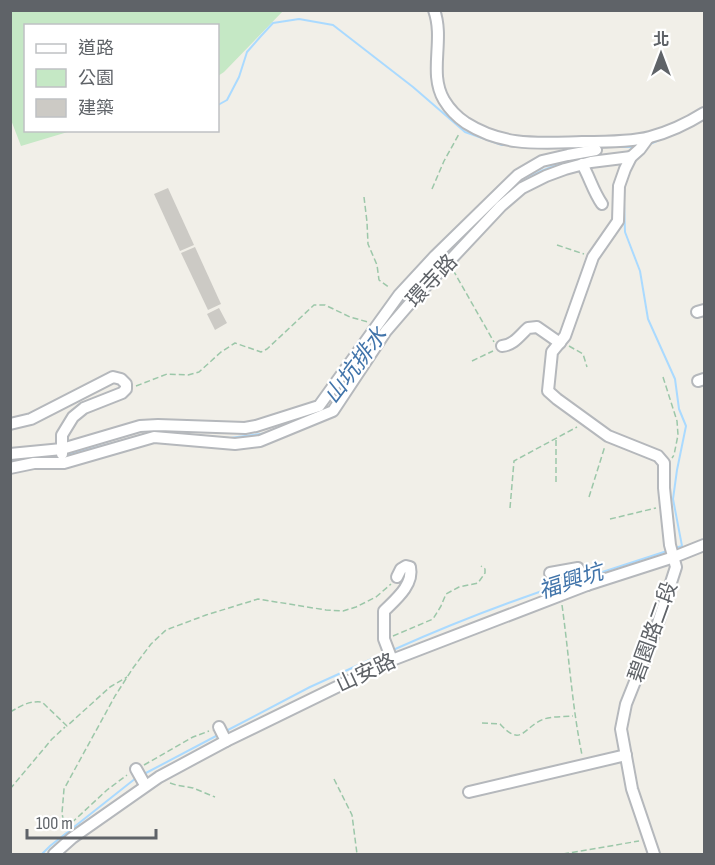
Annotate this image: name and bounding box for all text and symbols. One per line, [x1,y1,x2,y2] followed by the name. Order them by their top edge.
[24,24,219,132] legend
[631,24,691,84] north arrow
[653,31,669,50] text: 北
[78,38,114,59] text: 道路
[78,68,114,89] text: 公園
[78,98,114,119] text: 建築
[401,249,463,313] street label: 環寺路
[319,322,394,409] water label: 山坑排水
[535,558,609,605] water label: 福興坑
[623,578,683,686] street label: 碧園路二段
[332,648,400,698] street label: 山安路
[27,802,156,840] scale bar
[36,813,73,834] text: 100 m

